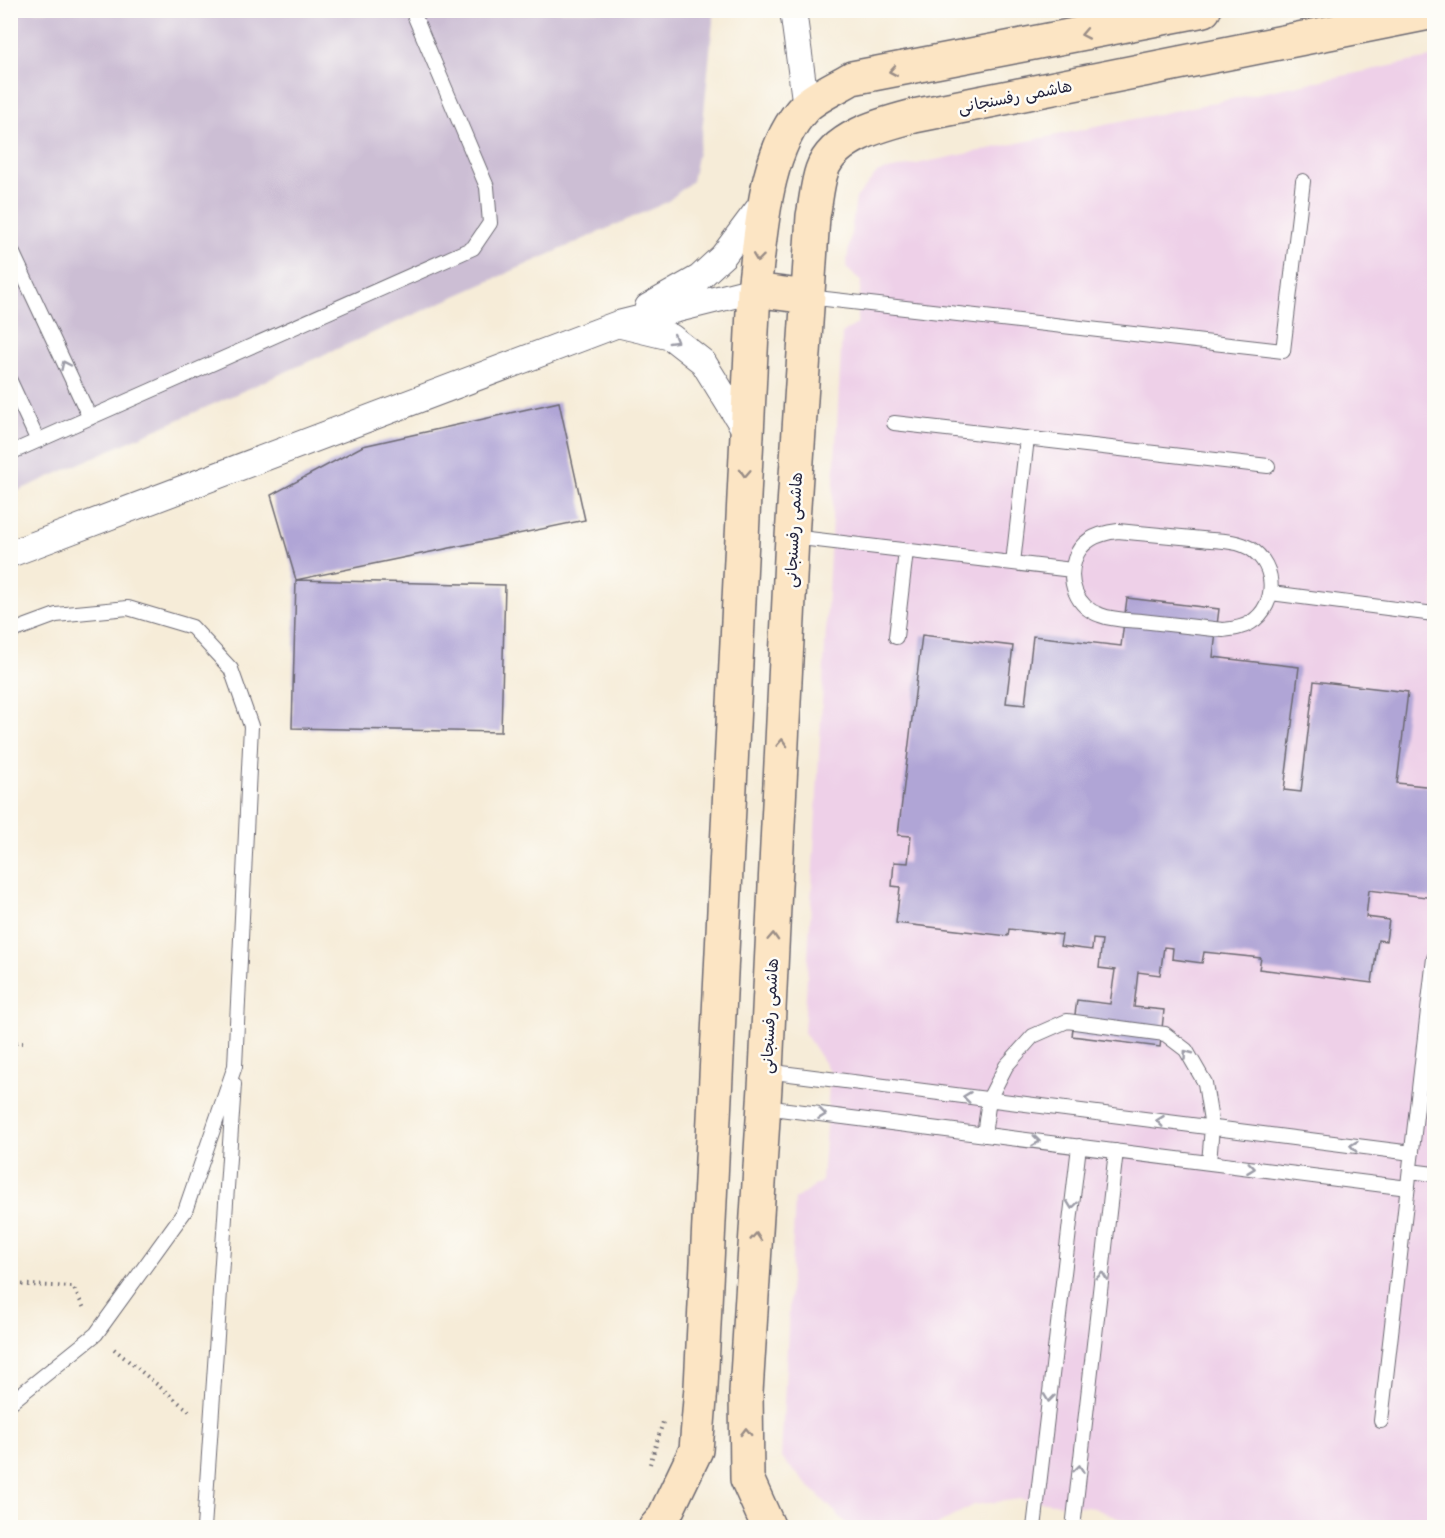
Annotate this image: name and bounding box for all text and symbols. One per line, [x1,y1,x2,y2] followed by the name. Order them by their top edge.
[1080,27,1090,40] one-way arrow
[889,64,898,76] one-way arrow
[957,77,1074,118] street label: هاشمی رفسنجانی
[752,253,765,262] one-way arrow
[667,333,678,344] one-way arrow
[60,360,72,371] one-way arrow
[739,469,752,478] one-way arrow
[782,472,807,588] street label: هاشمی رفسنجانی
[776,738,789,747] one-way arrow
[766,933,779,942] one-way arrow
[758,958,783,1074] street label: هاشمی رفسنجانی
[1183,1050,1194,1061] one-way arrow
[962,1091,971,1103] one-way arrow
[817,1108,827,1120] one-way arrow
[1156,1115,1165,1128] one-way arrow
[1032,1134,1041,1147] one-way arrow
[1349,1140,1358,1152] one-way arrow
[1246,1162,1255,1174] one-way arrow
[1066,1200,1079,1209] one-way arrow
[749,1232,762,1241] one-way arrow
[1095,1271,1107,1280] one-way arrow
[1044,1394,1056,1403] one-way arrow
[740,1427,753,1436] one-way arrow
[1072,1465,1085,1474] one-way arrow

